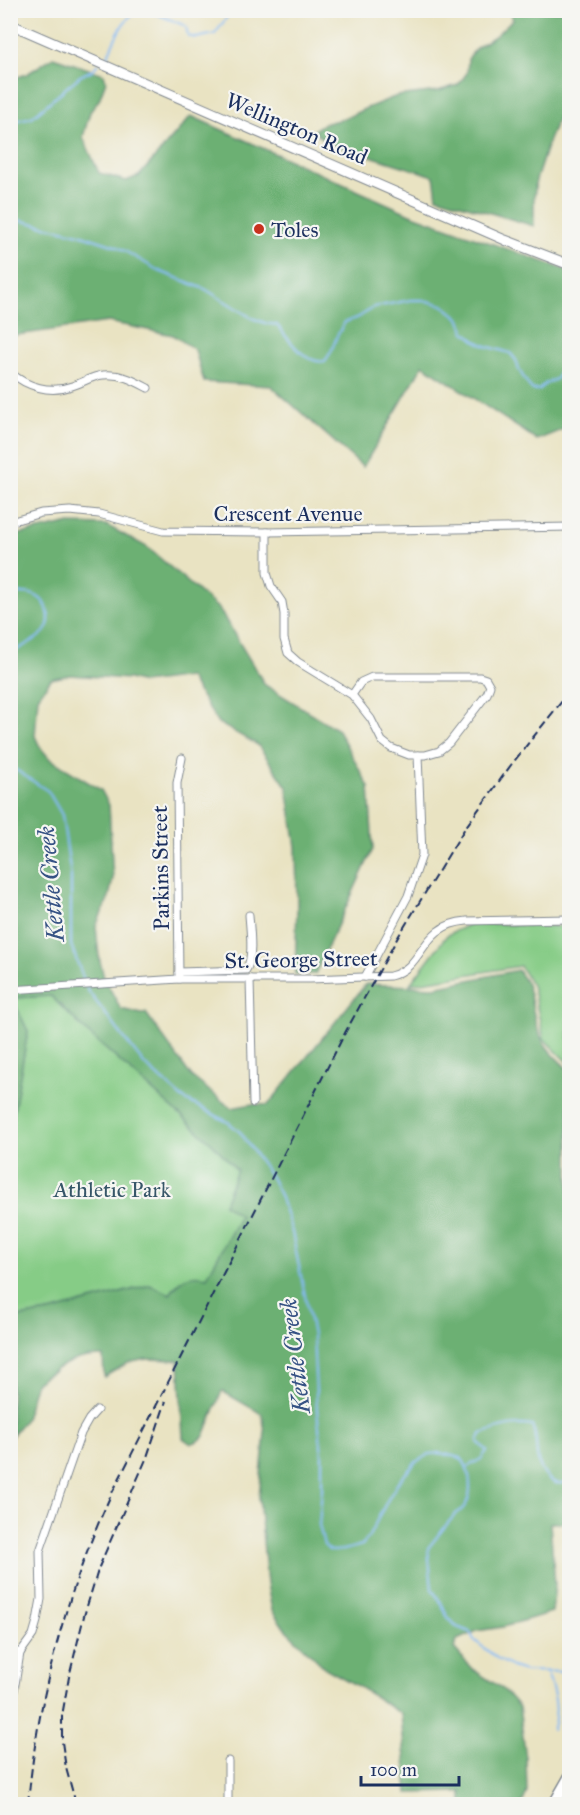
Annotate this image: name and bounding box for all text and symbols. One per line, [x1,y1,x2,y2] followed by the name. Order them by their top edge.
[222,86,372,171] street label: Wellington Road
[271,216,318,243] place label: Toles
[252,222,266,236] marker: Toles
[213,500,363,527] street label: Crescent Avenue
[146,805,175,931] street label: Parkins Street
[31,825,71,944] water label: Kettle Creek
[224,945,378,974] street label: St. George Street
[52,1176,171,1203] park label: Athletic Park
[273,1296,317,1416] water label: Kettle Creek
[361,1749,458,1787] scale bar
[370,1759,417,1781] text: 100 m

